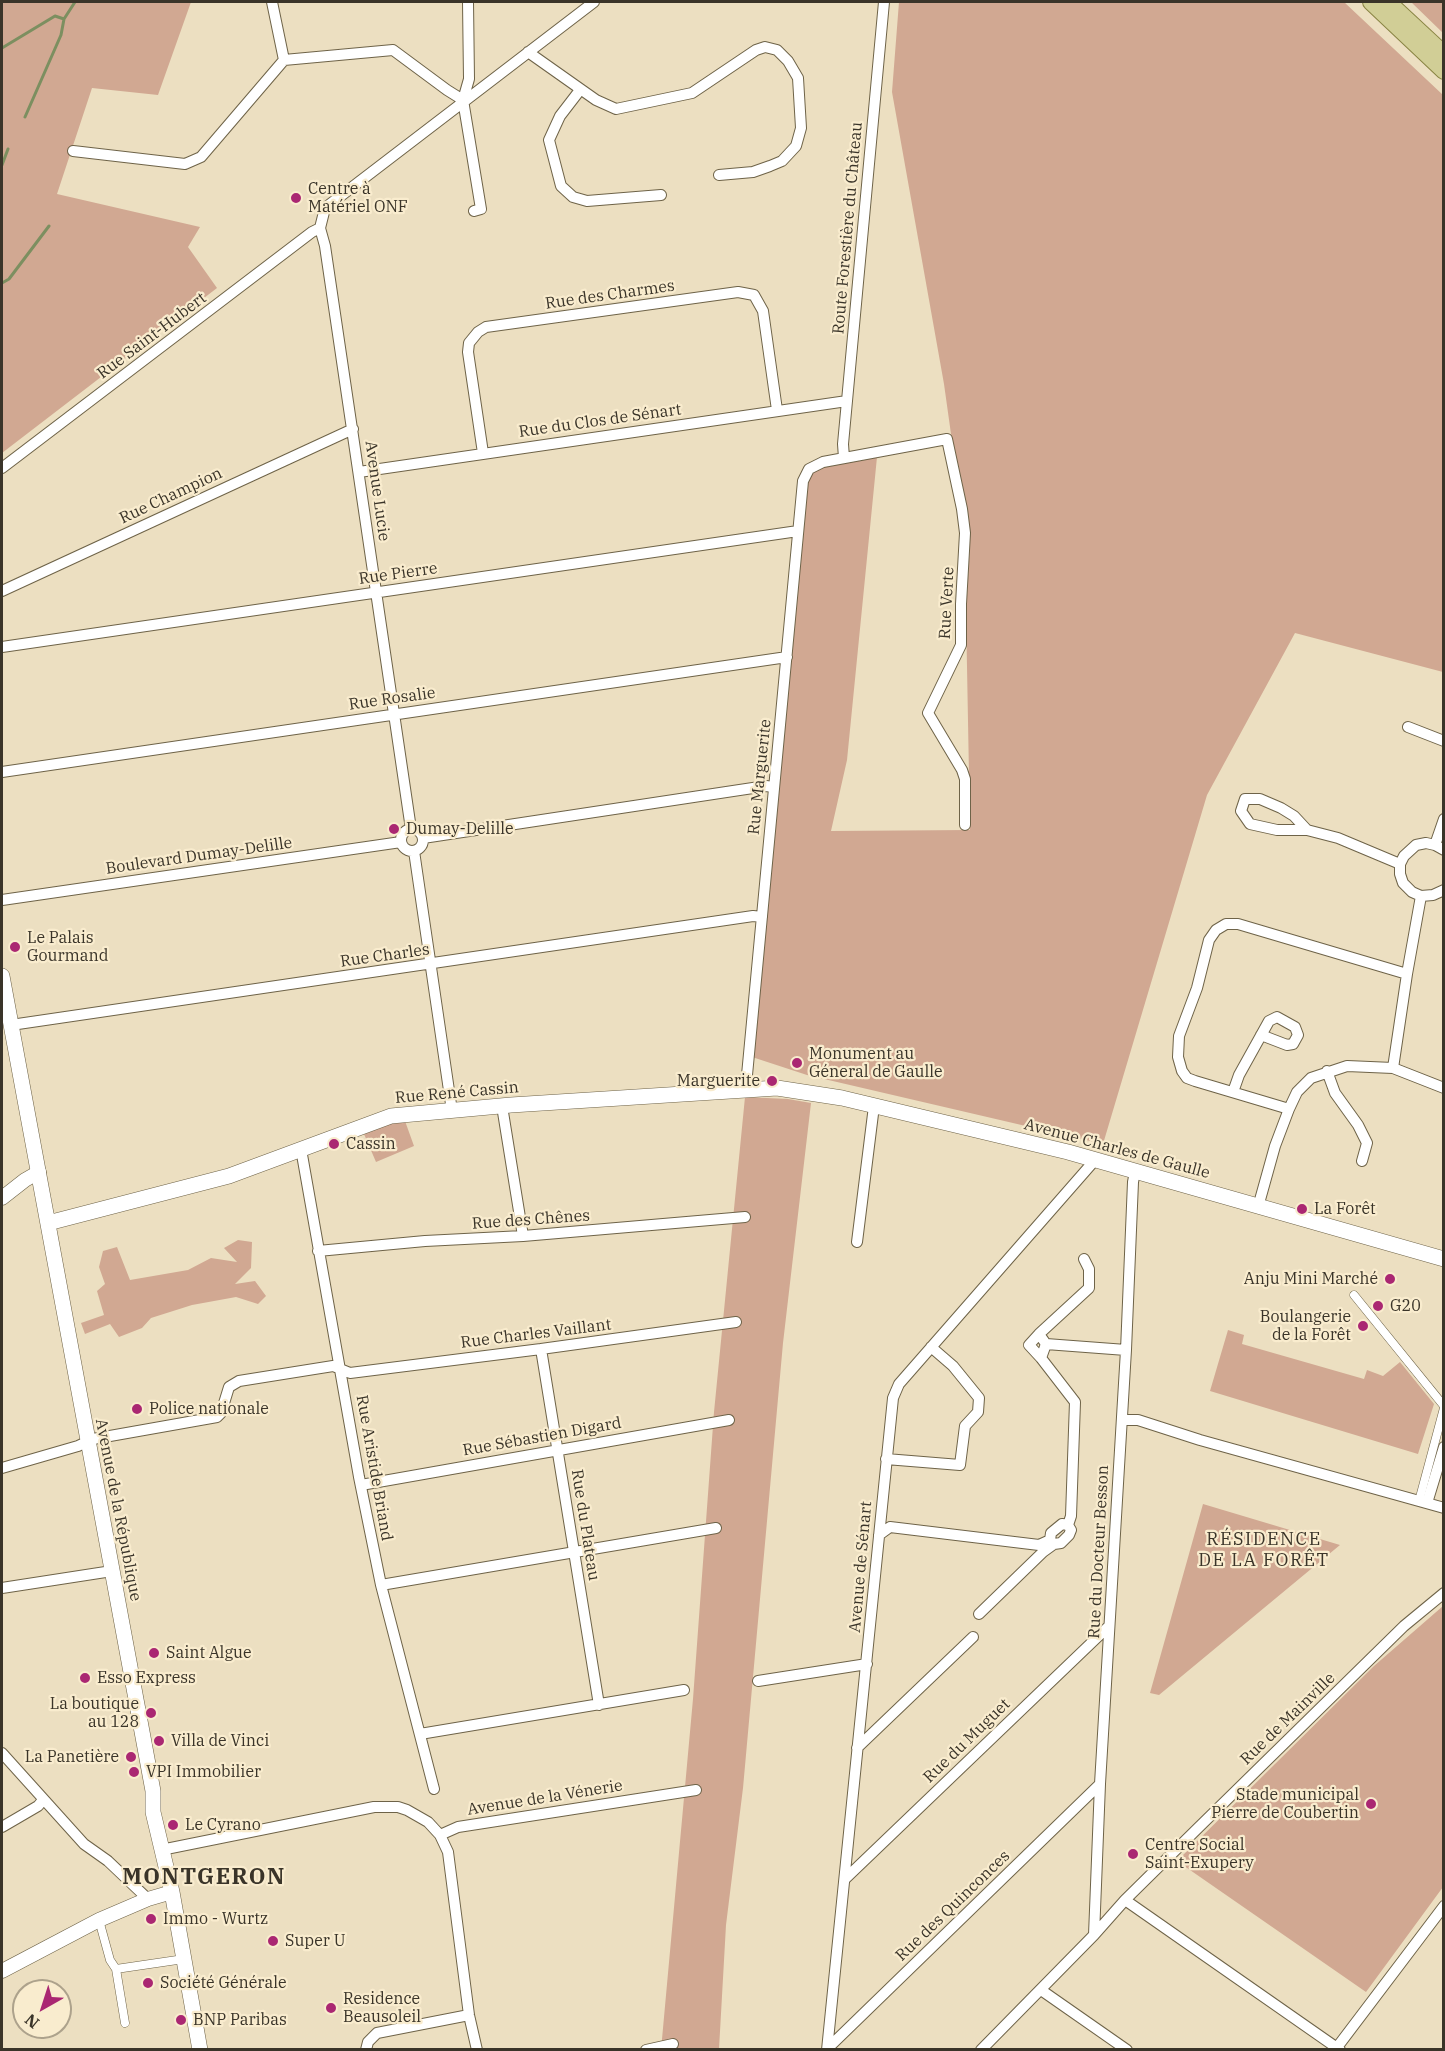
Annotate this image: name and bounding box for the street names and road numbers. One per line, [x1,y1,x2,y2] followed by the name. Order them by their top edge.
[829,121,867,335] street label: Route Forestière du Château
[544,276,676,314] street label: Rue des Charmes
[94,289,210,383] street label: Rue Saint-Hubert
[518,400,682,442] street label: Rue du Clos de Sénart
[360,440,394,542] street label: Avenue Lucie
[117,464,225,528] street label: Rue Champion
[357,559,439,589] street label: Rue Pierre
[936,566,958,640] street label: Rue Verte
[347,683,437,715] street label: Rue Rosalie
[744,718,776,836] street label: Rue Marguerite
[104,833,294,879] street label: Boulevard Dumay-Delille
[339,940,431,972] street label: Rue Charles
[394,1078,520,1108] street label: Rue René Cassin
[1022,1115,1212,1183] street label: Avenue Charles de Gaulle
[471,1206,591,1234] street label: Rue des Chênes
[460,1315,612,1353] street label: Rue Charles Vaillant
[352,1394,396,1542] street label: Rue Aristide Briand
[461,1414,623,1460] street label: Rue Sébastien Digard
[91,1417,145,1603] street label: Avenue de la République
[1085,1465,1113,1639] street label: Rue du Docteur Besson
[567,1468,603,1582] street label: Rue du Plateau
[846,1501,876,1633] street label: Avenue de Sénart
[1237,1669,1339,1769] street label: Rue de Mainville
[920,1695,1014,1787] street label: Rue du Muguet
[466,1776,624,1820] street label: Avenue de la Vénerie
[892,1847,1014,1965] street label: Rue des Quinconces

